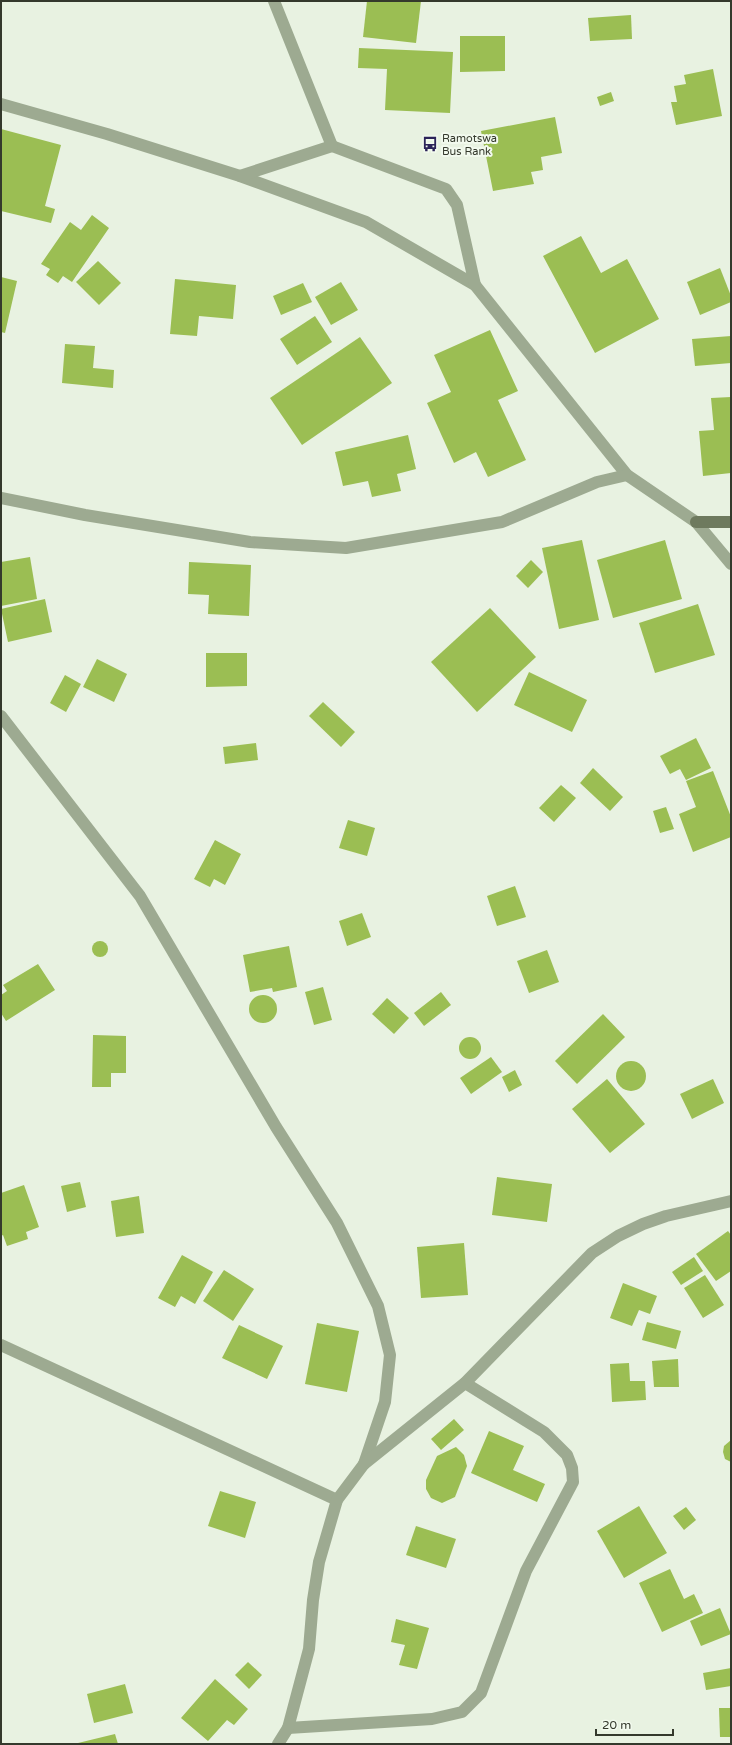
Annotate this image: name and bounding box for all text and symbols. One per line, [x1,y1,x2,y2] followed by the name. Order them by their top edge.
[442,132,497,158] place label: Ramotswa Bus Rank
[421,135,439,153] bus stop icon: Ramotswa Bus Rank
[596,1711,673,1737] scale bar
[602,1718,631,1732] text: 20 m

